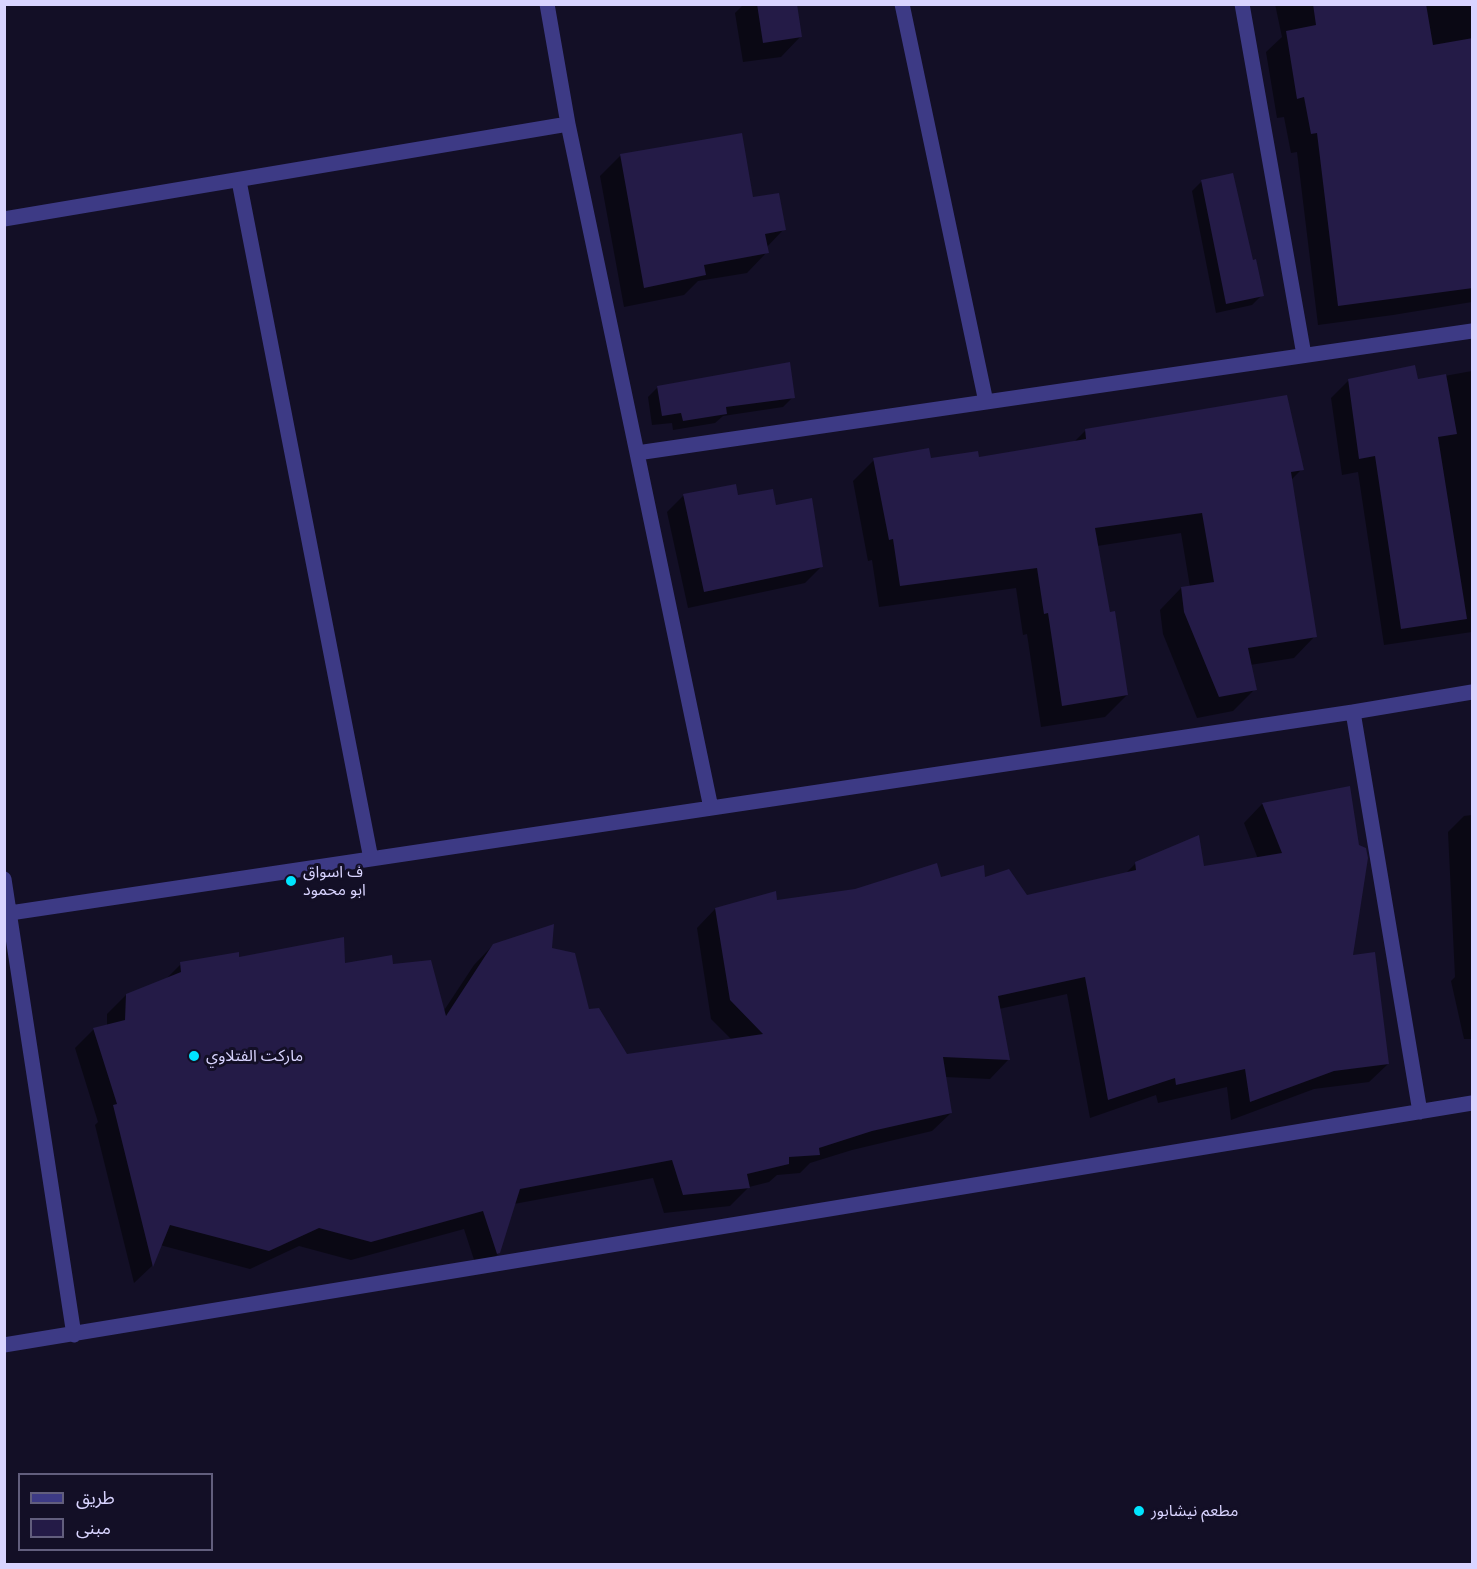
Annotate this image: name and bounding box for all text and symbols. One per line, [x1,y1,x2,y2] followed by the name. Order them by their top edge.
[303,862,366,900] place label: ف اسواق ابو محمود
[284,874,298,888] marker: ف اسواق ابو محمود
[206,1046,303,1066] place label: ماركت الفتلاوي
[187,1049,201,1063] marker: ماركت الفتلاوي
[18,1473,213,1551] legend
[76,1486,115,1508] text: طريق
[1151,1501,1238,1521] place label: مطعم نيشابور
[1132,1504,1146,1518] marker: مطعم نيشابور
[76,1516,111,1538] text: مبنى

